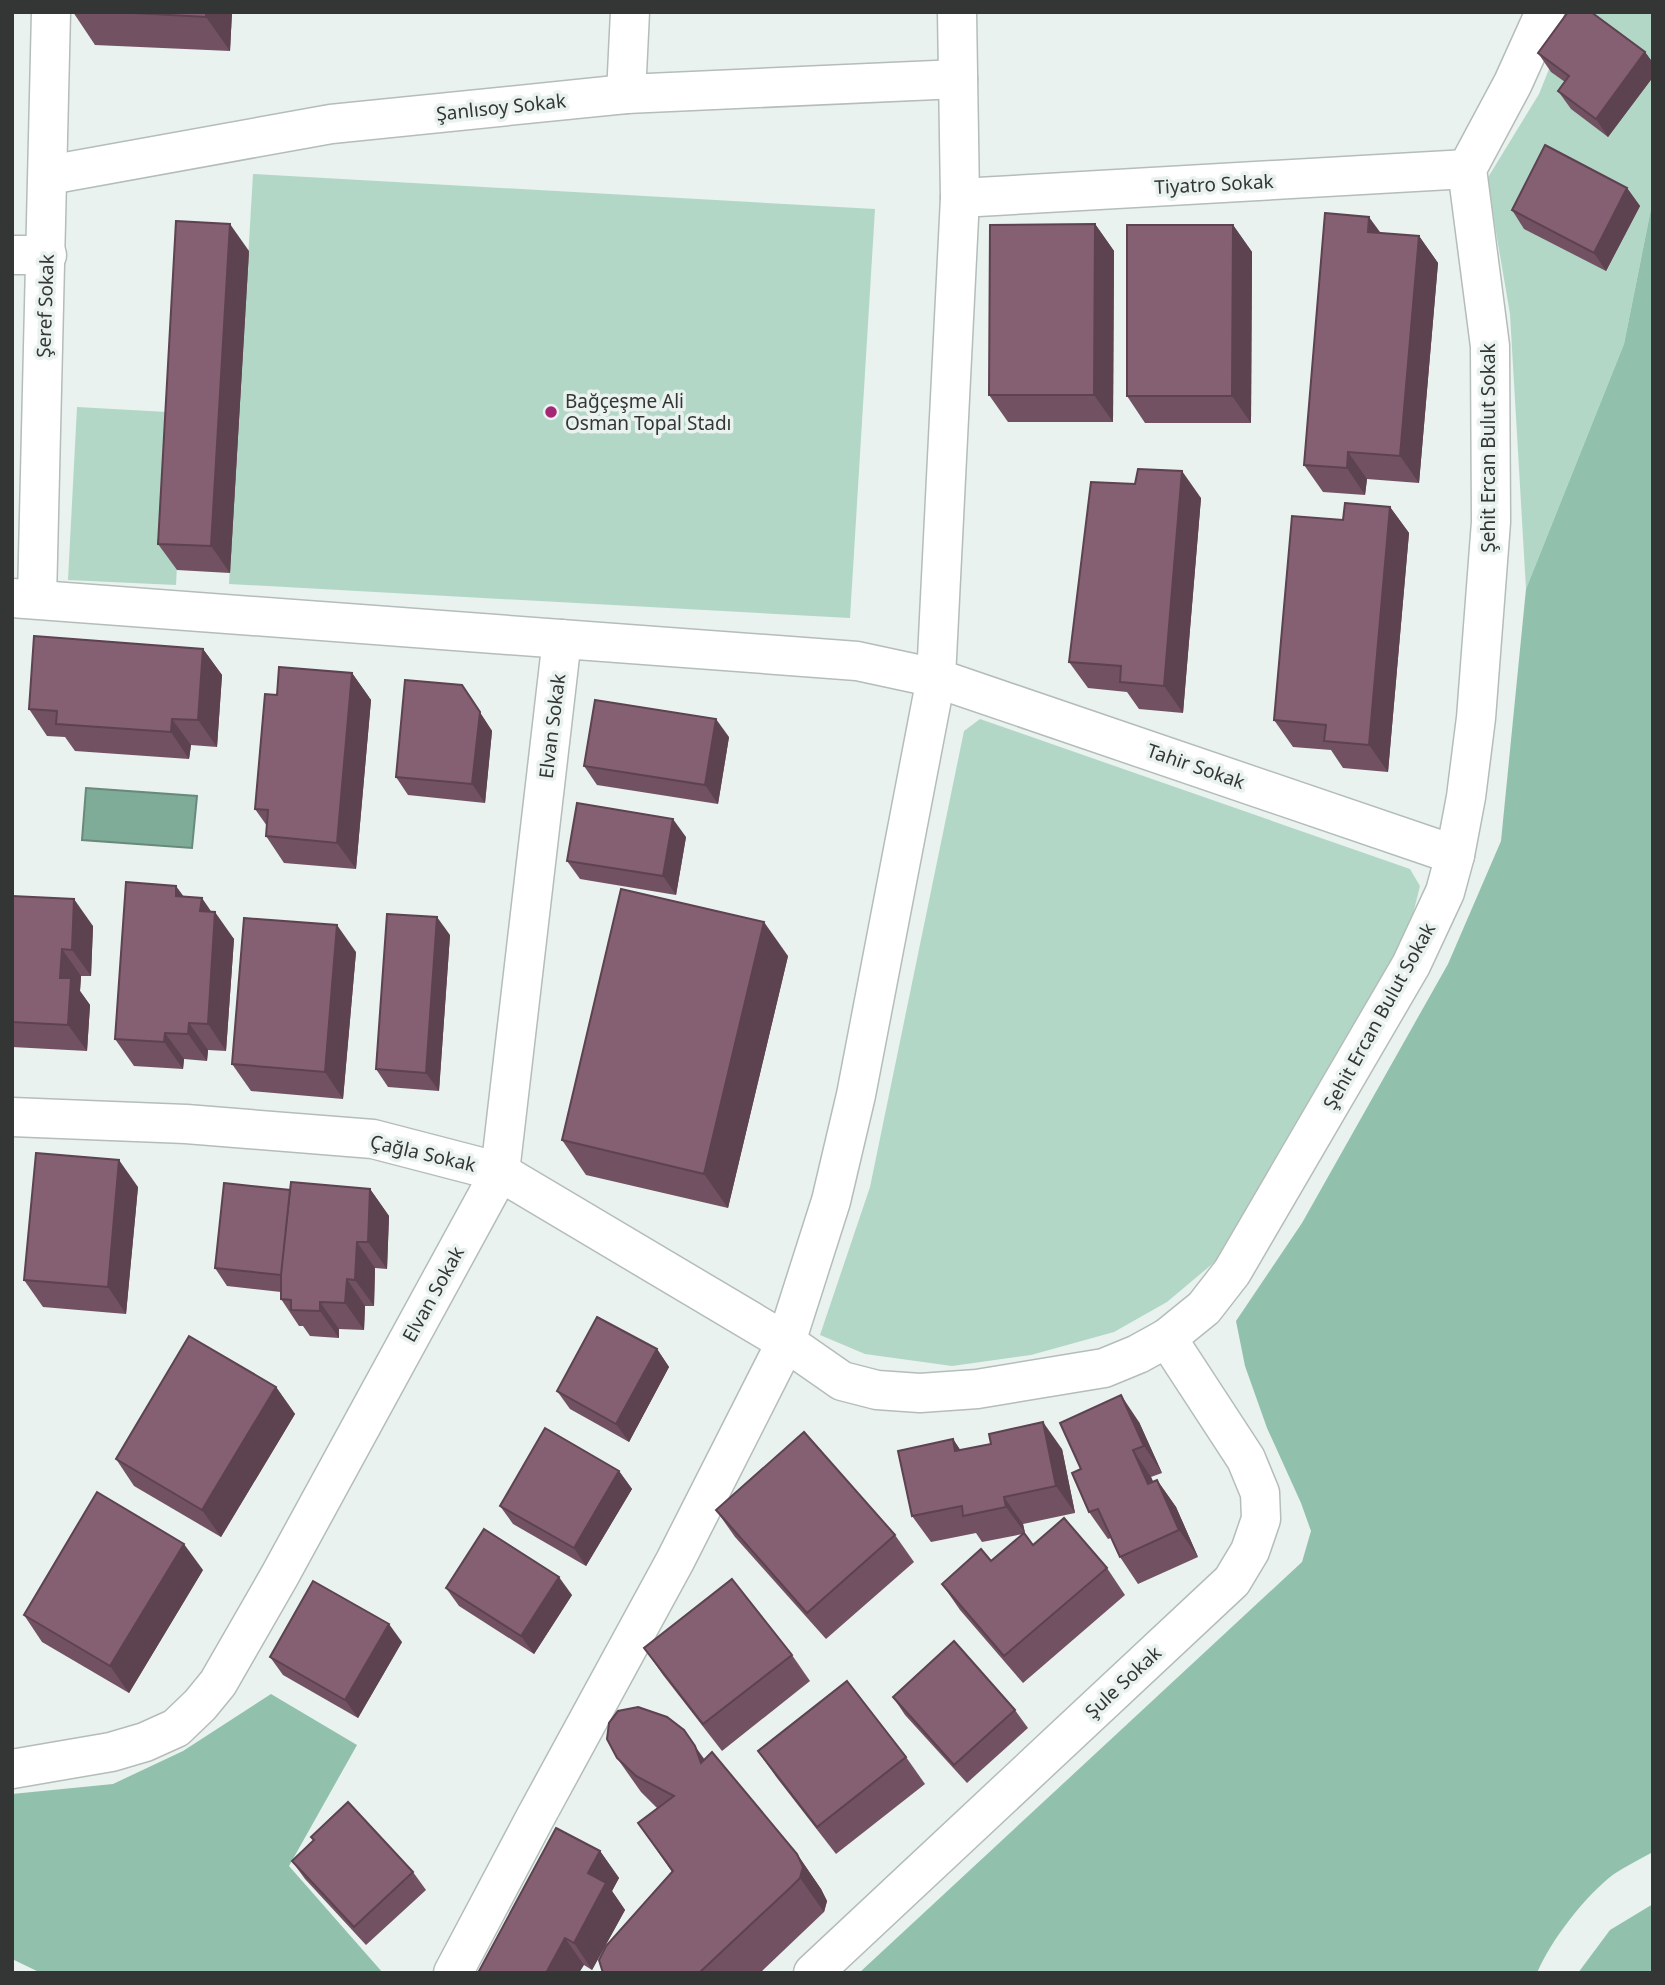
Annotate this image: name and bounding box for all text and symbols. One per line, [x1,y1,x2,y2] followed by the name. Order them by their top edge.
[435,87,567,127] street label: Şanlısoy Sokak
[1154,168,1274,200] street label: Tiyatro Sokak
[30,254,60,358] street label: Şeref Sokak
[1475,343,1501,553] street label: Şehit Ercan Bulut Sokak
[565,388,732,436] place label: Bağçeşme Ali Osman Topal Stadı
[543,404,559,420] marker: Bağçeşme Ali Osman Topal Stadı
[533,672,571,780] street label: Elvan Sokak
[1144,737,1248,795] street label: Tahir Sokak
[1317,918,1441,1114] street label: Şehit Ercan Bulut Sokak
[368,1128,478,1178] street label: Çağla Sokak
[396,1242,470,1346] street label: Elvan Sokak
[1079,1640,1167,1724] street label: Şule Sokak

